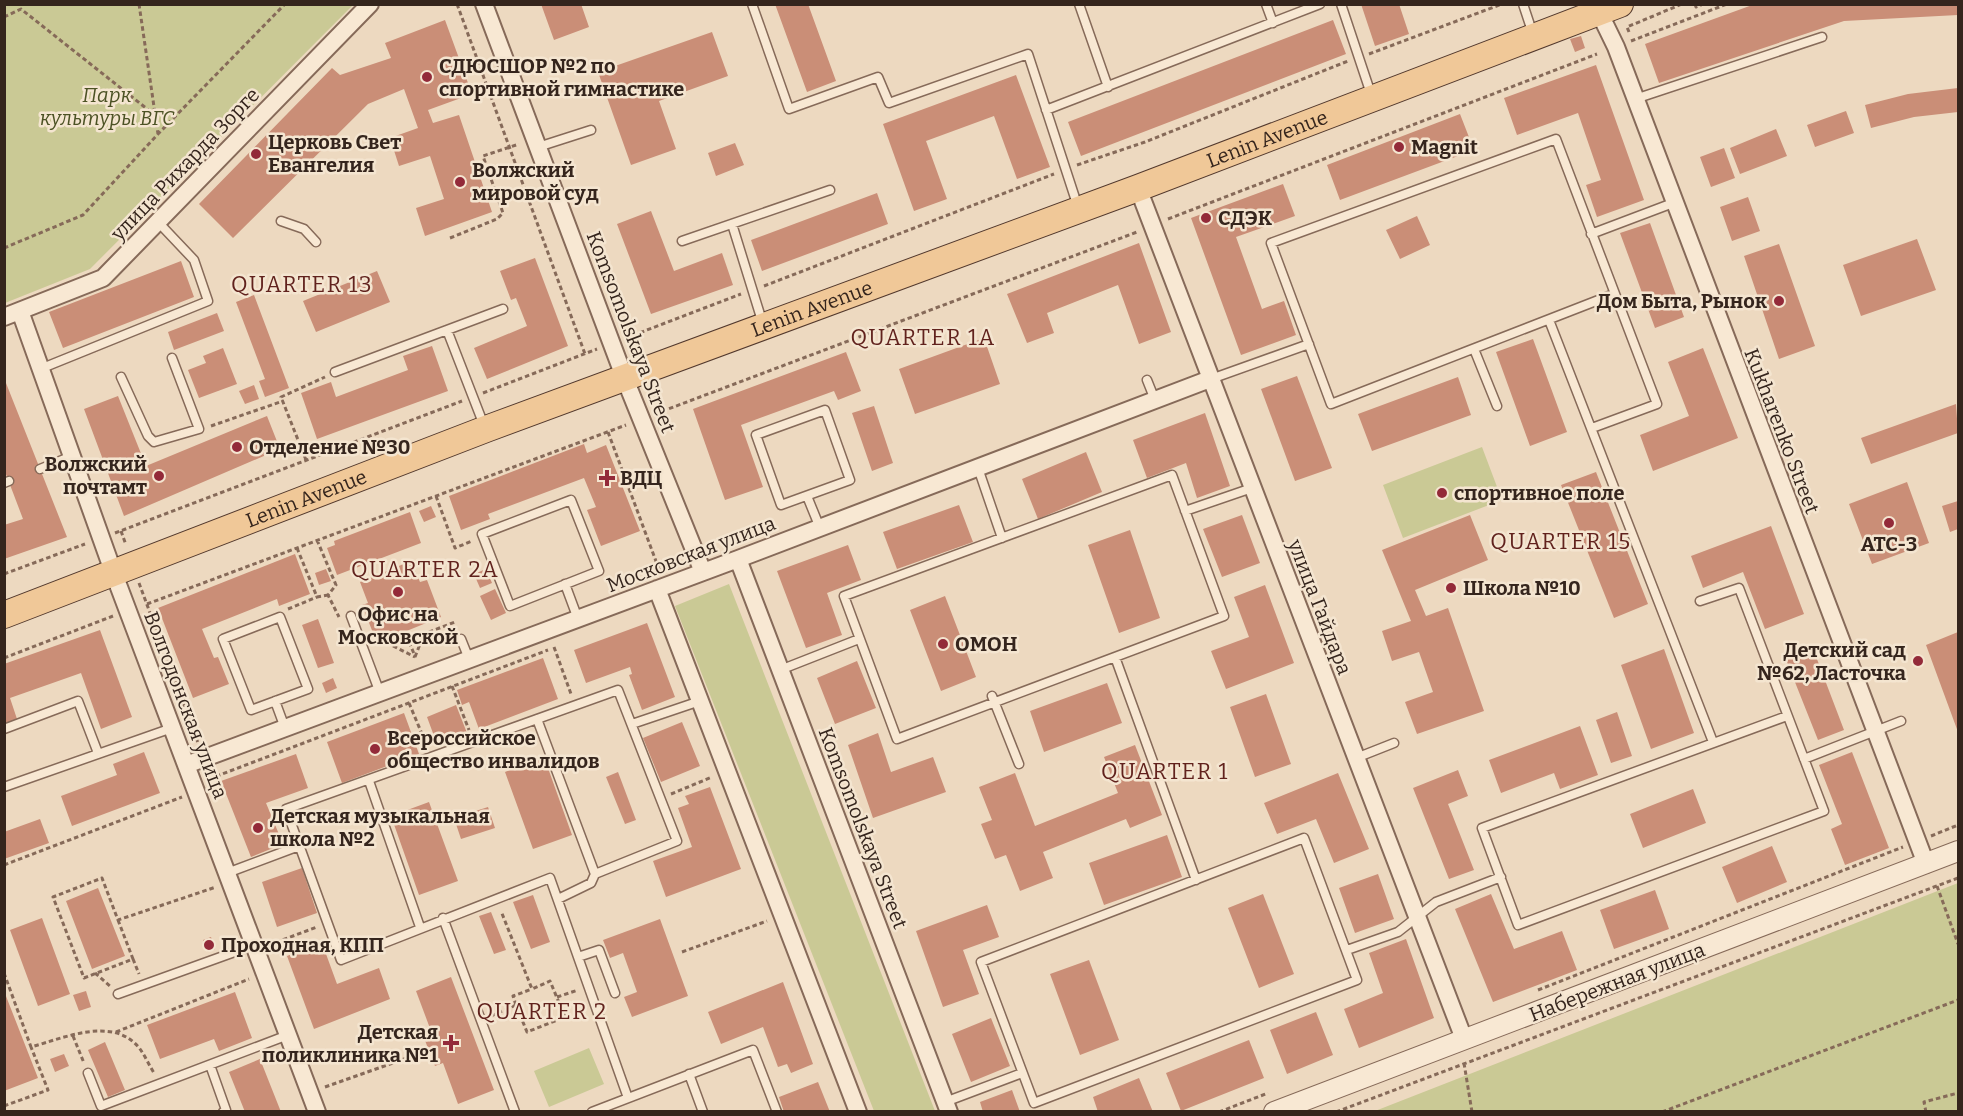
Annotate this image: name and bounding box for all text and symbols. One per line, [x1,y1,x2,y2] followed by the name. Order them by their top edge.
[439,54,684,101] place label: СДЮСШОР №2 по спортивной гимнастике
[420,70,434,84] marker: СДЮСШОР №2 по спортивной гимнастике
[40,83,175,130] park label: Парк культуры ВГС
[105,83,264,246] street label: улица Рихарда Зорге
[1203,105,1331,173] street label: Lenin Avenue
[268,130,401,177] place label: Церковь Свет Евангелия
[1411,135,1478,159] place label: Magnit
[1392,140,1406,154] marker: Magnit
[249,147,263,161] marker: Церковь Свет Евангелия
[472,158,599,205] place label: Волжский мировой суд
[453,175,467,189] marker: Волжский мировой суд
[1218,206,1273,230] place label: СДЭК
[1199,211,1213,225] marker: СДЭК
[582,228,680,436] street label: Komsomolskaya Street
[231,271,373,298] district label: QUARTER 13
[748,275,876,342] street label: Lenin Avenue
[1597,289,1768,313] place label: Дом Быта, Рынок
[1772,294,1786,308] marker: Дом Быта, Рынок
[850,324,996,351] district label: QUARTER 1A
[1739,345,1825,517] street label: Kukharenko Street
[249,435,411,459] place label: Отделение №30
[230,440,244,454] marker: Отделение №30
[45,452,147,499] place label: Волжский почтамт
[243,464,370,532] street label: Lenin Avenue
[620,466,663,490] place label: ВДЦ
[152,469,166,483] marker: Волжский почтамт
[598,469,616,487] marker: ВДЦ
[1454,481,1624,505] place label: спортивное поле
[1435,486,1449,500] marker: спортивное поле
[603,511,779,597] street label: Московская улица
[1882,516,1896,530] marker: АТС-3
[1490,528,1632,555] district label: QUARTER 15
[1861,532,1917,556] place label: АТС-3
[1283,535,1357,678] street label: улица Гайдара
[351,556,499,583] district label: QUARTER 2A
[1463,576,1581,600] place label: Школа №10
[1444,581,1458,595] marker: Школа №10
[391,585,405,599] marker: Офис на Московской
[338,602,458,649] place label: Офис на Московской
[139,608,233,802] street label: Волгодонская улица
[955,632,1018,656] place label: ОМОН
[936,637,950,651] marker: ОМОН
[1757,638,1906,685] place label: Детский сад №62, Ласточка
[1911,654,1925,668] marker: Детский сад №62, Ласточка
[814,724,912,932] street label: Komsomolskaya Street
[387,726,600,773] place label: Всероссийское общество инвалидов
[368,742,382,756] marker: Всероссийское общество инвалидов
[1101,758,1229,785] district label: QUARTER 1
[270,804,490,851] place label: Детская музыкальная школа №2
[251,821,265,835] marker: Детская музыкальная школа №2
[221,933,384,957] place label: Проходная, КПП
[1526,937,1708,1027] street label: Набережная улица
[202,938,216,952] marker: Проходная, КПП
[476,998,608,1025] district label: QUARTER 2
[262,1020,438,1067] place label: Детская поликлиника №1
[442,1034,460,1052] marker: Детская поликлиника №1

